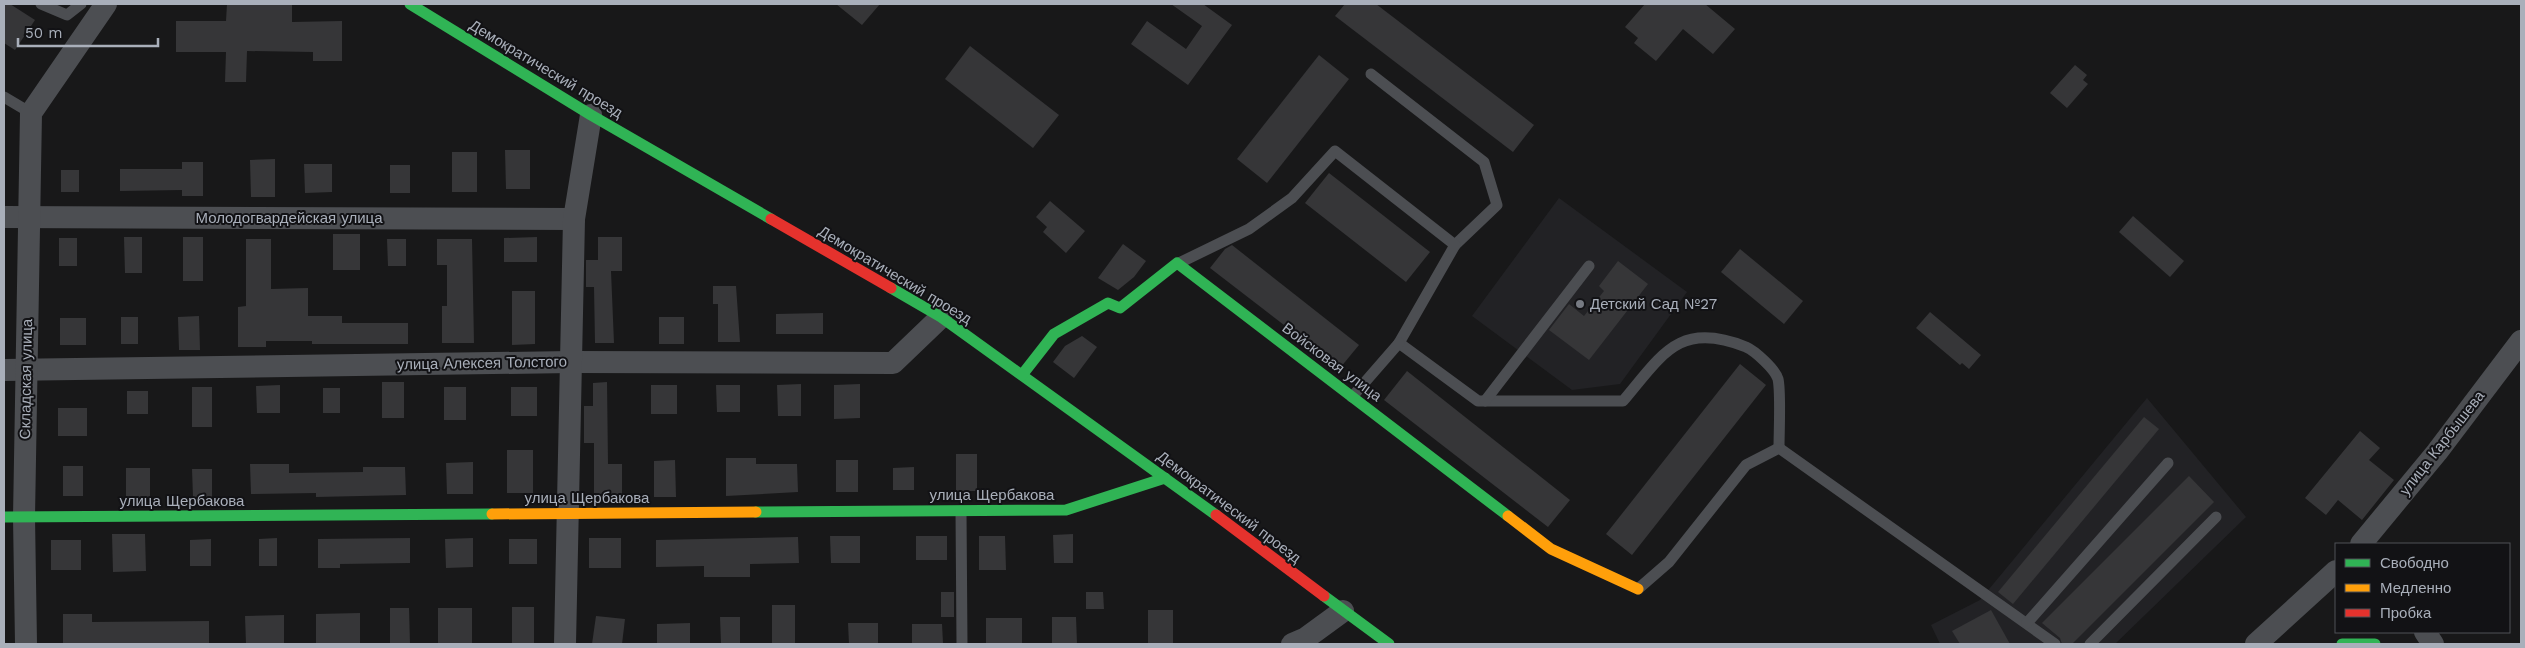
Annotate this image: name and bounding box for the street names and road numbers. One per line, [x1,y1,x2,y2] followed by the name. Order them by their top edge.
[466,16,626,122] street label: Демократический проезд
[196,209,383,227] street label: Молодогвардейская улица
[815,222,975,328] street label: Демократический проезд
[16,318,36,439] street label: Складская улица
[1279,319,1386,406] street label: Войсковая улица
[397,353,567,373] street label: улица Алексея Толстого
[2396,387,2489,499] street label: улица Карбышева
[1153,447,1305,567] street label: Демократический проезд
[930,486,1055,504] street label: улица Щербакова
[525,489,650,507] street label: улица Щербакова
[120,492,245,510] street label: улица Щербакова

